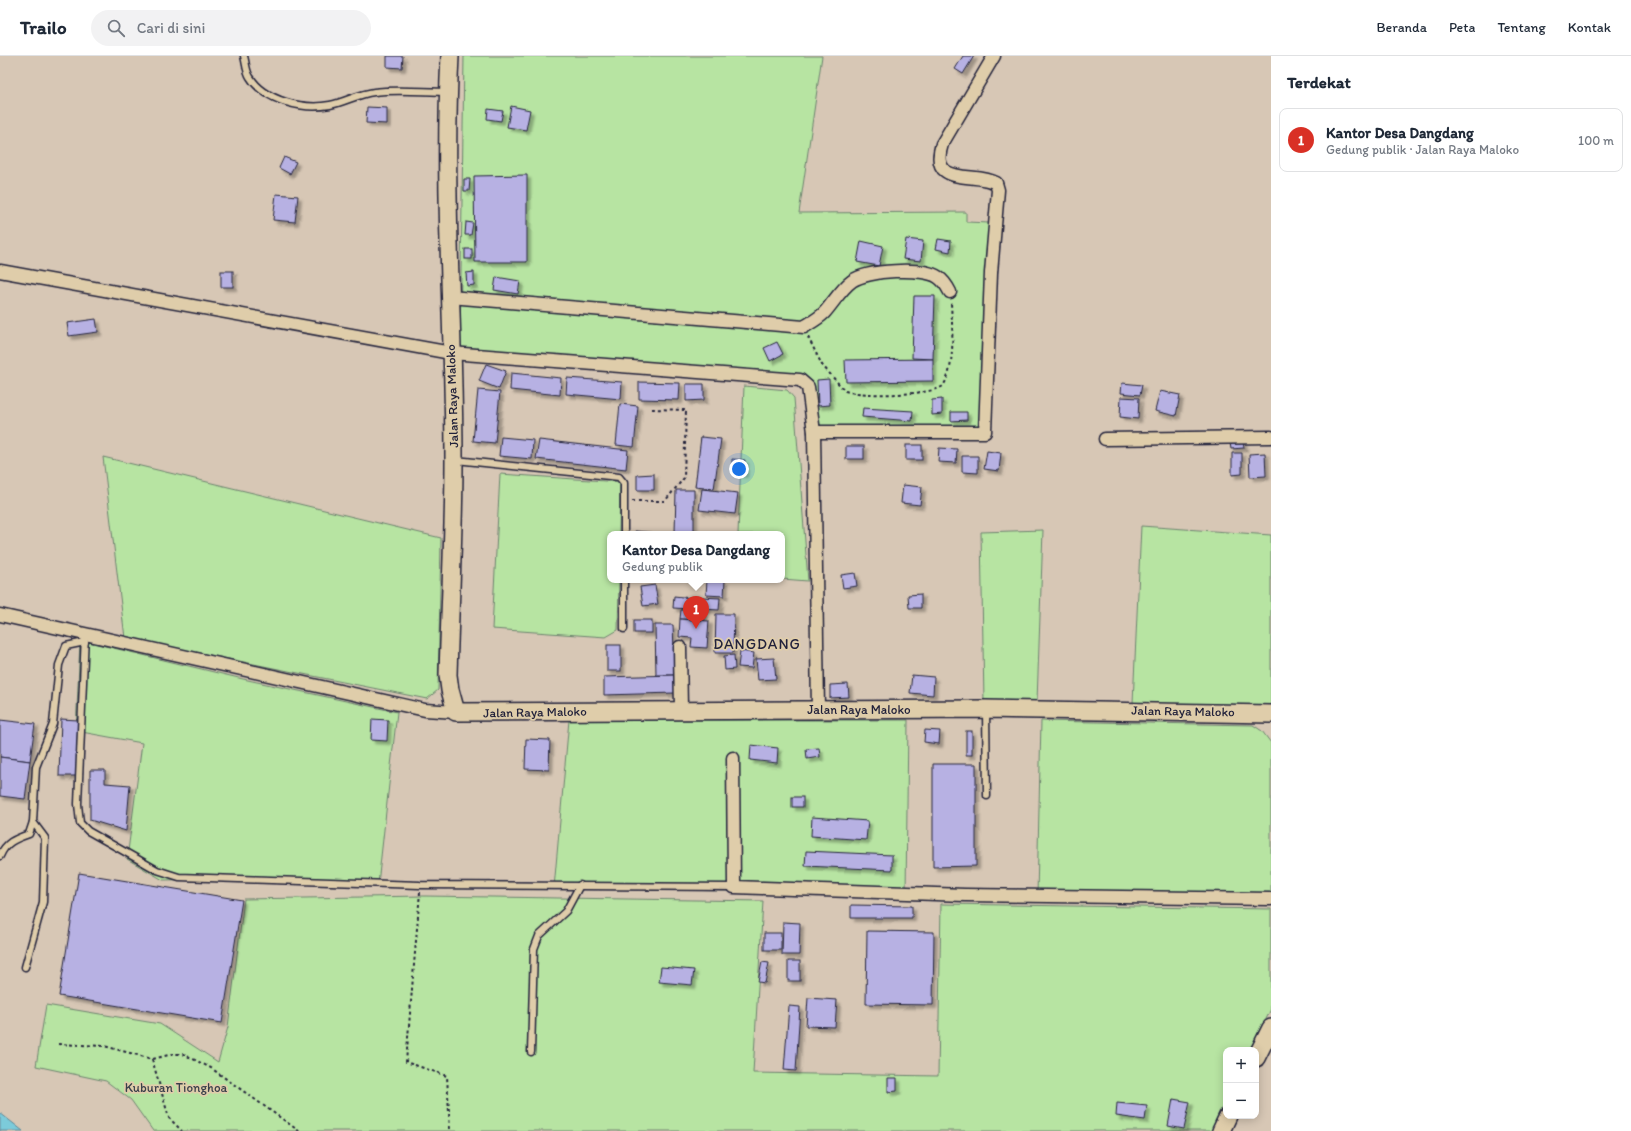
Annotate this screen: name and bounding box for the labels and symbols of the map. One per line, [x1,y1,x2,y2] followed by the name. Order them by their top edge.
[443,344,461,448] street label: Jalan Raya Maloko
[729,459,749,479] your location
[683,596,709,629] pin: 1
[713,635,801,653] district label: DANGDANG
[807,702,911,717] street label: Jalan Raya Maloko
[1131,703,1235,719] street label: Jalan Raya Maloko
[483,704,587,720] street label: Jalan Raya Maloko
[125,1080,228,1095] park label: Kuburan Tionghoa

